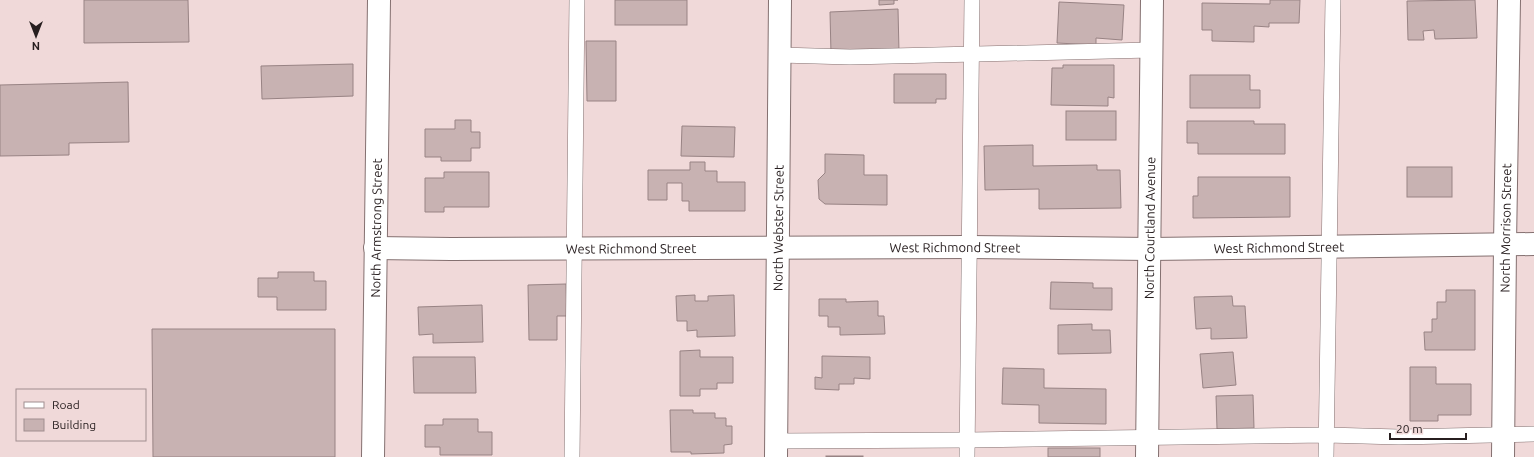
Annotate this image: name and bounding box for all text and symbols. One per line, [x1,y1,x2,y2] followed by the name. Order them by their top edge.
[16,16,56,56] north arrow
[32,40,40,52] text: N
[1142,157,1157,299] street label: North Courtland Avenue
[368,158,384,298] street label: North Armstrong Street
[1498,163,1513,293] street label: North Morrison Street
[770,165,786,291] street label: North Webster Street
[1213,239,1344,255] street label: West Richmond Street
[890,240,1020,255] street label: West Richmond Street
[566,241,696,256] street label: West Richmond Street
[16,389,146,441] legend
[52,398,80,411] text: Road
[1390,415,1466,441] scale bar
[52,418,96,431] text: Building
[1396,422,1423,435] text: 20 m

